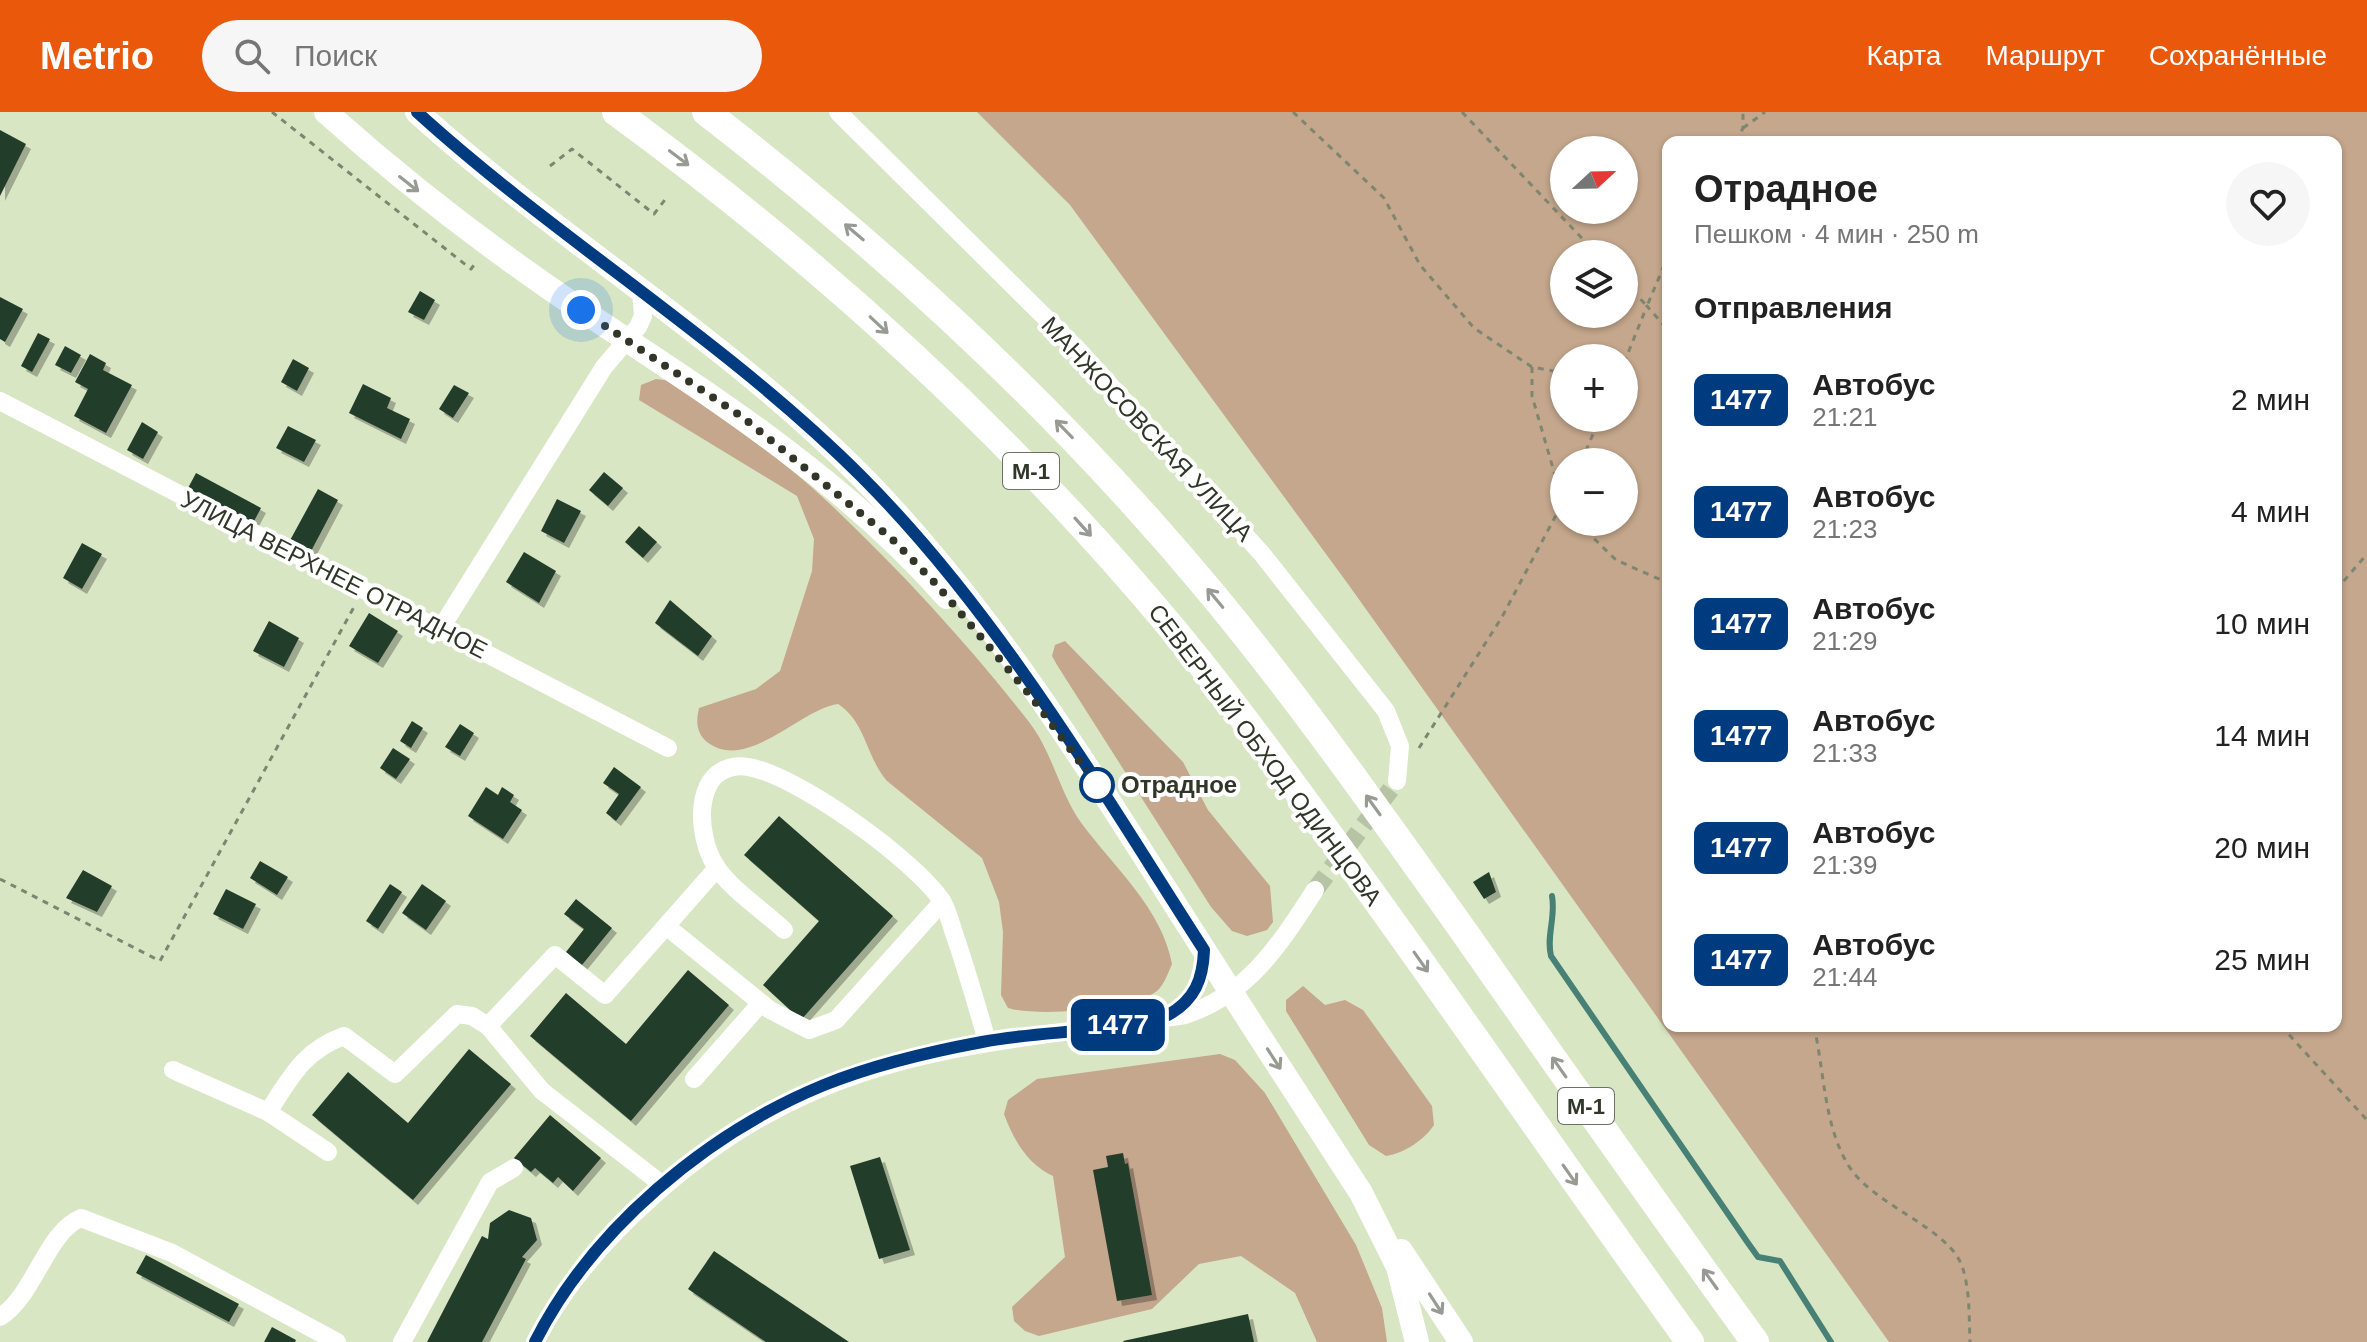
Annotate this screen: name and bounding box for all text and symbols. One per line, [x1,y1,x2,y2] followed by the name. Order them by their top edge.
[202,20,762,92] search box
[230,34,274,78] icon: search
[40,35,154,77] text: Metrio
[294,39,377,72] text: Поиск
[1866,40,1941,71] text: Карта
[1985,40,2105,71] text: Маршрут
[2149,40,2327,71] text: Сохранённые
[1550,136,1638,224] north arrow
[1550,136,1638,536] map controls
[668,150,689,167] one-way arrow
[2226,162,2310,246] button: heart
[1694,168,1878,210] text: Отрадное
[398,176,419,193] one-way arrow
[1694,219,1979,249] text: Пешком · 4 мин · 250 m
[845,223,865,241] one-way arrow
[1550,240,1638,328] button: layers
[561,290,601,330] your location
[1694,291,1893,324] text: Отправления
[1036,311,1258,546] street label: МАНЖОСОВСКАЯ УЛИЦА
[869,315,889,334] one-way arrow
[1550,344,1638,432] button: +
[1812,368,1935,401] text: Автобус
[2231,383,2310,416] text: 2 мин
[1710,384,1772,415] text: 1477
[1812,402,1877,432] text: 21:21
[1055,420,1074,439] one-way arrow
[1550,448,1638,536] button: −
[1003,453,1059,489] road number: М-1
[1812,480,1935,513] text: Автобус
[177,485,492,664] street label: УЛИЦА ВЕРХНЕЕ ОТРАДНОЕ
[2231,495,2310,528] text: 4 мин
[1710,496,1772,527] text: 1477
[1812,514,1877,544] text: 21:23
[1074,517,1092,537] one-way arrow
[1207,588,1224,609] one-way arrow
[1812,592,1935,625] text: Автобус
[1143,599,1388,911] street label: СЕВЕРНЫЙ ОБХОД ОДИНЦОВА
[2214,607,2310,640] text: 10 мин
[1710,608,1772,639] text: 1477
[1812,626,1877,656] text: 21:29
[1812,704,1935,737] text: Автобус
[2214,719,2310,752] text: 14 мин
[1710,720,1772,751] text: 1477
[1812,738,1877,768] text: 21:33
[1080,768,1114,802] marker: Отрадное
[1121,771,1237,798] place label: Отрадное
[1364,795,1381,816] one-way arrow
[1812,816,1935,849] text: Автобус
[2214,831,2310,864] text: 20 мин
[1710,832,1772,863] text: 1477
[1812,850,1877,880] text: 21:39
[1812,928,1935,961] text: Автобус
[2214,943,2310,976] text: 25 мин
[1710,944,1772,975] text: 1477
[1413,951,1429,973] one-way arrow
[1812,962,1877,992] text: 21:44
[1062,999,1174,1051] line badge: 1477
[1087,1009,1149,1040] text: 1477
[1266,1047,1283,1069] one-way arrow
[1551,1057,1568,1078] one-way arrow
[1558,1088,1614,1124] road number: М-1
[1561,1164,1578,1185] one-way arrow
[1701,1268,1718,1290] one-way arrow
[1429,1292,1445,1315] one-way arrow

